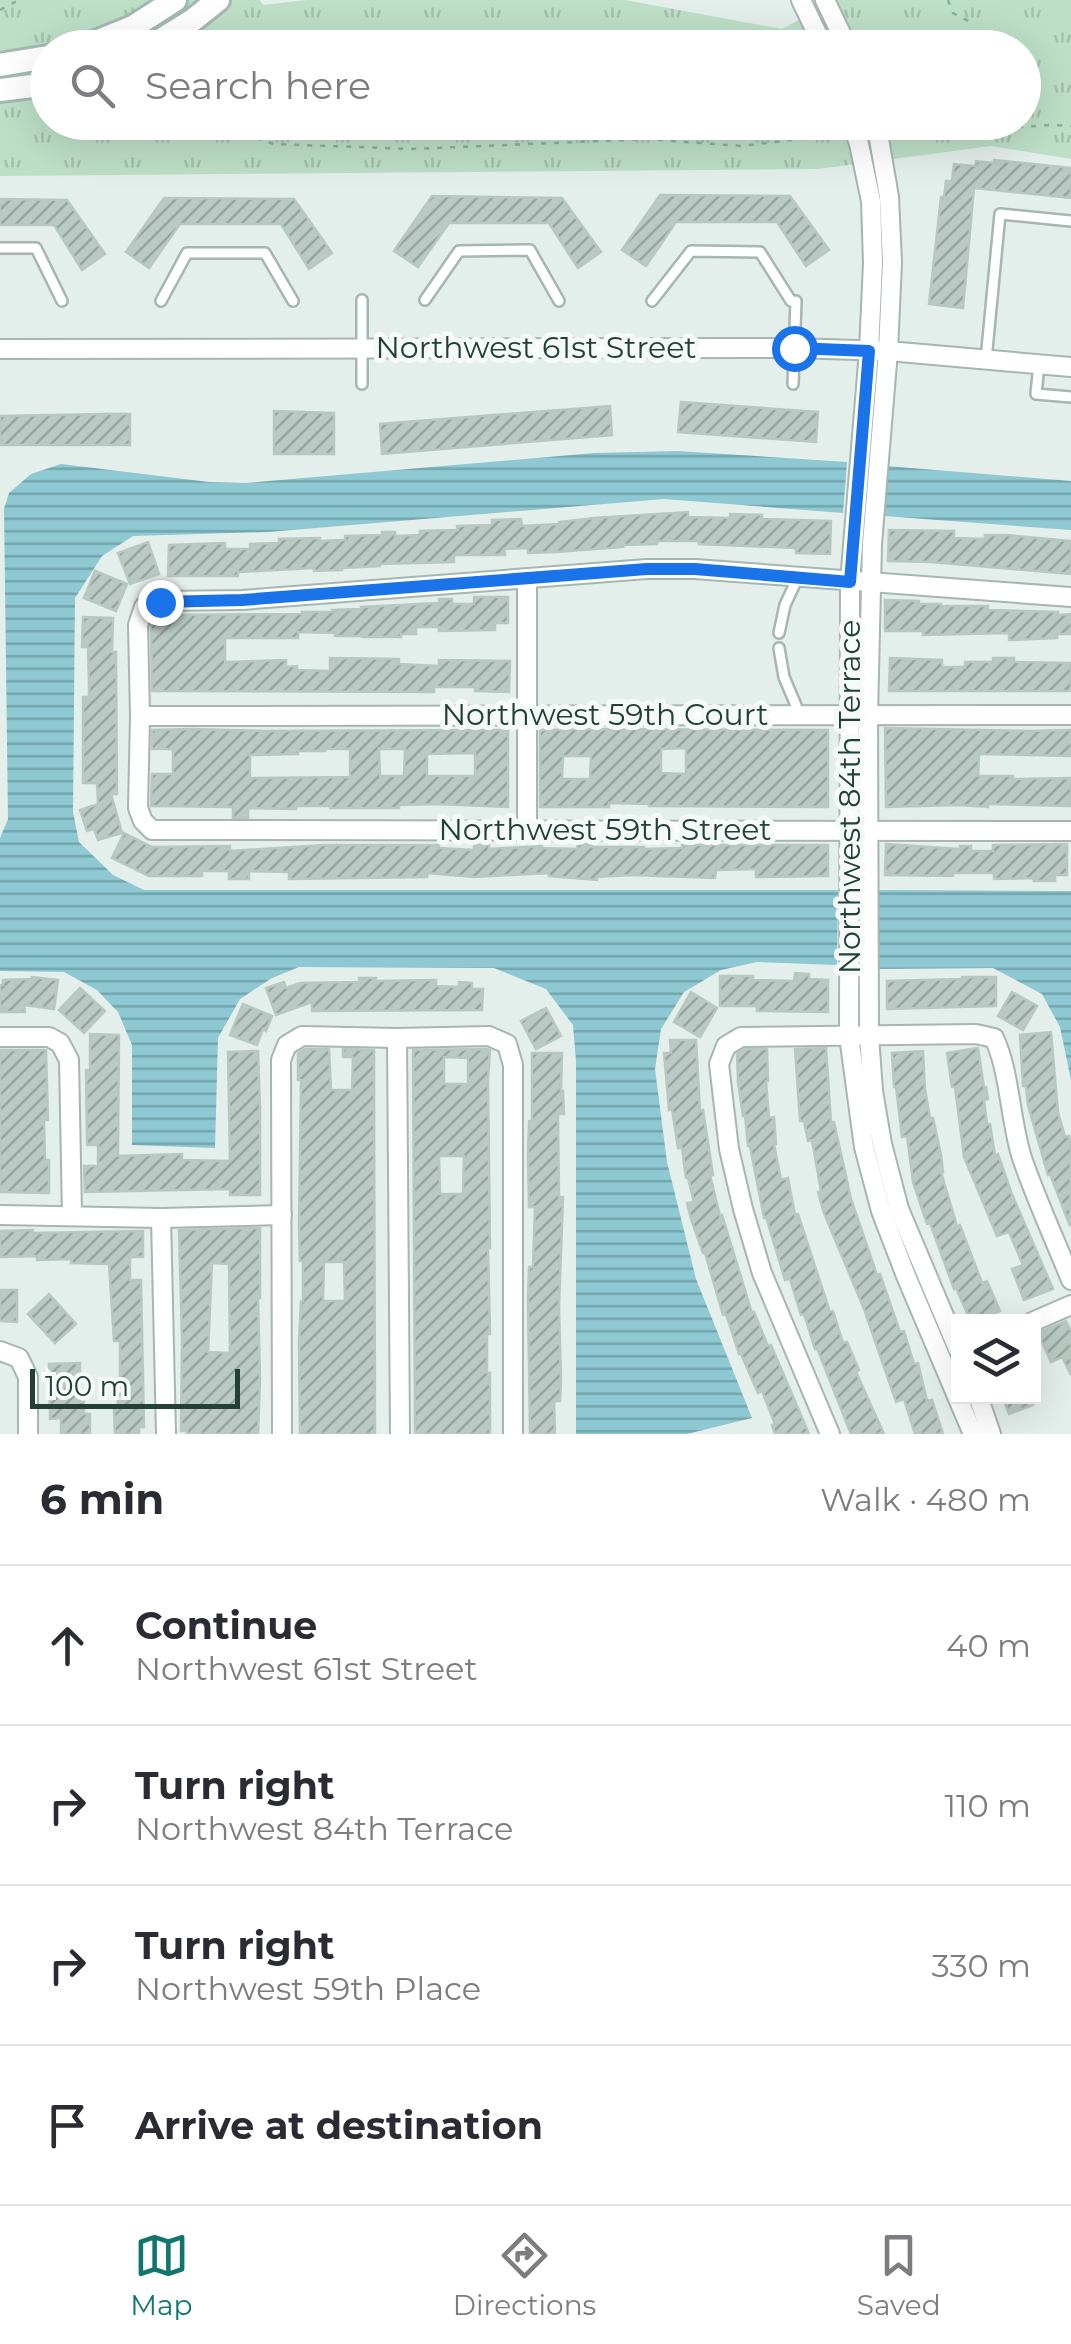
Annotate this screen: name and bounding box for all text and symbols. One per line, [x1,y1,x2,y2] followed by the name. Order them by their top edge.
[30,30,1041,140] search box
[65,58,120,113] icon: search
[145,62,371,109] text: Search here
[772,326,818,372] route start
[375,329,697,366] street label: Northwest 61st Street
[138,580,184,626] route end
[831,620,868,974] street label: Northwest 84th Terrace
[442,696,768,733] street label: Northwest 59th Court
[438,811,772,848] street label: Northwest 59th Street
[951,1314,1041,1404] map controls
[951,1314,1041,1404] button: layers
[30,1364,240,1408] scale bar
[45,1369,129,1403] text: 100 m
[40,1473,164,1525] text: 6 min
[820,1480,1031,1519] text: Walk · 480 m
[135,1602,317,1649] text: Continue
[40,1618,95,1673] icon: ahead
[946,1626,1031,1665] text: 40 m
[135,1649,477,1688] text: Northwest 61st Street
[135,1762,334,1809] text: Turn right
[40,1778,95,1833] icon: right
[944,1786,1031,1825] text: 110 m
[135,1809,513,1848] text: Northwest 84th Terrace
[135,1922,334,1969] text: Turn right
[40,1938,95,1993] icon: right
[932,1946,1031,1985] text: 330 m
[135,1969,481,2008] text: Northwest 59th Place
[40,2098,95,2153] icon: arrive
[135,2102,543,2149] text: Arrive at destination
[130,2228,192,2322] tab: Map
[453,2228,596,2322] tab: Directions
[857,2228,941,2322] tab: Saved

